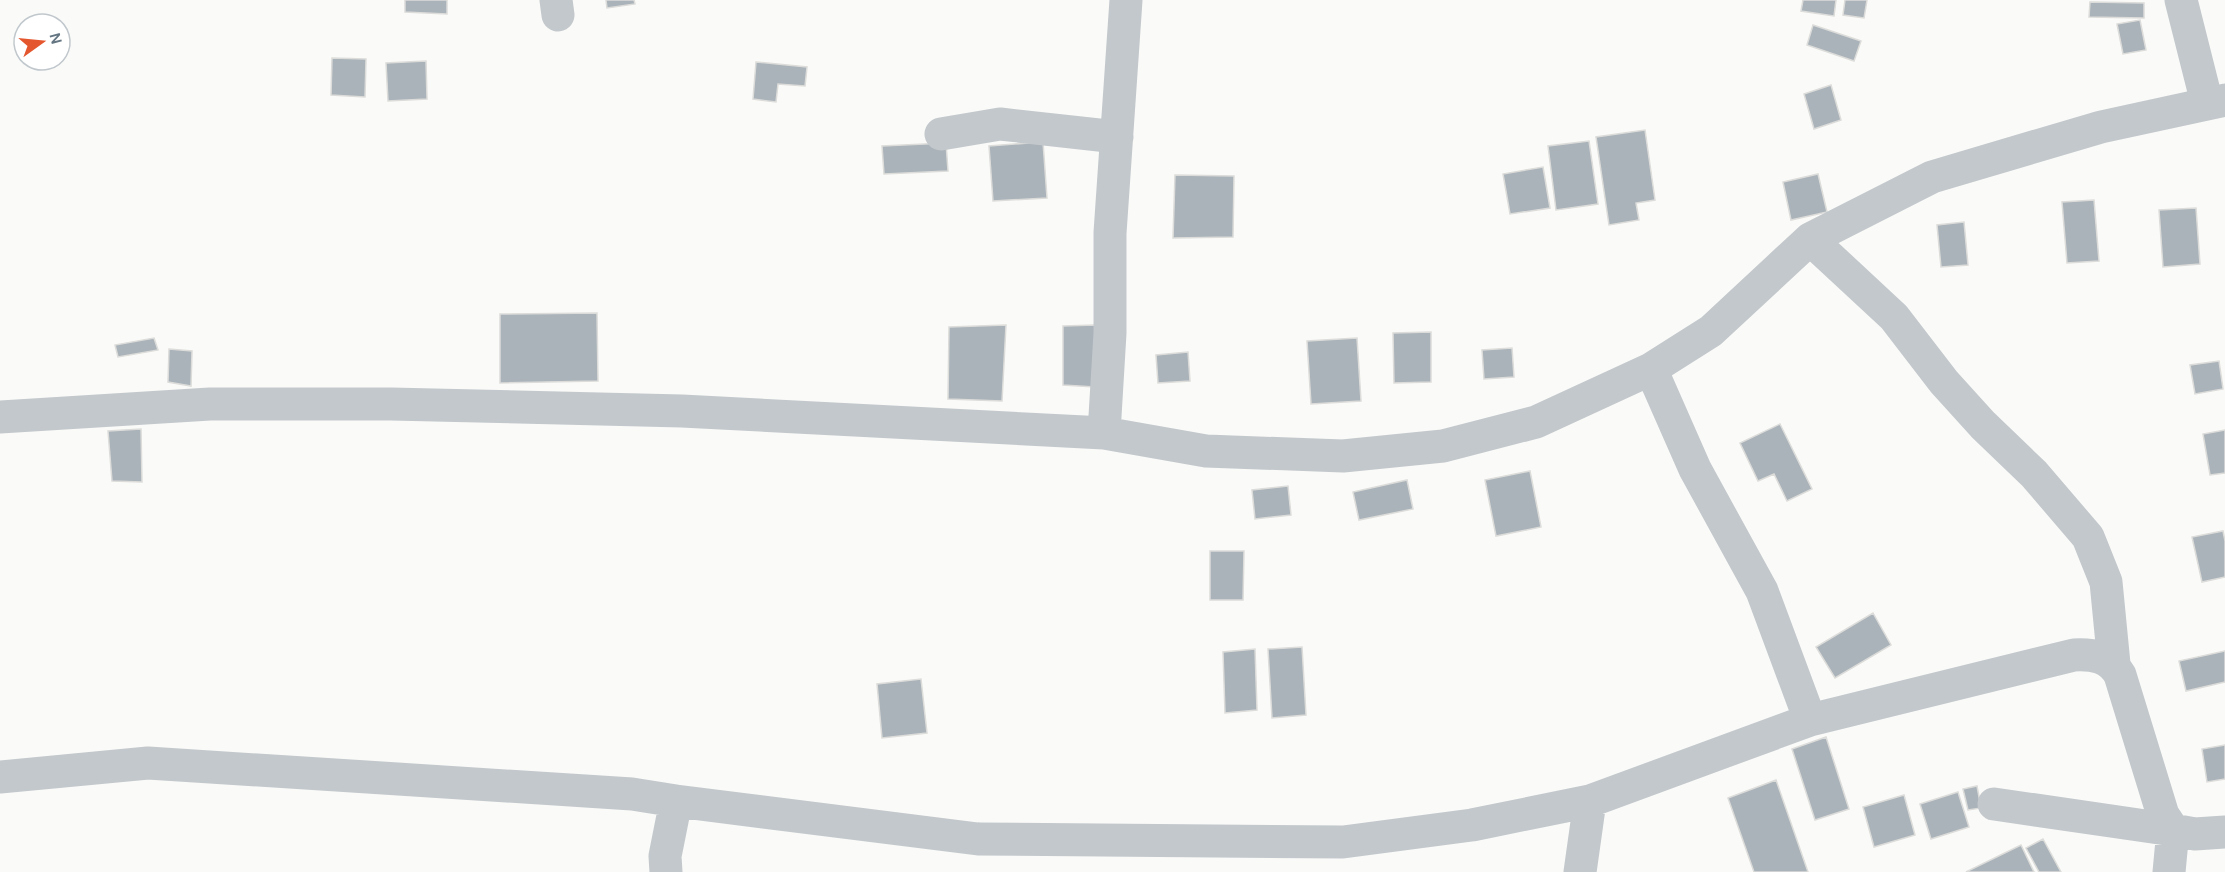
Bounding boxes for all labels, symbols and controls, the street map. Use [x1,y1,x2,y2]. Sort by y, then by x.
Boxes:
north arrow [12,12,72,72]
text: N [45,30,67,46]

